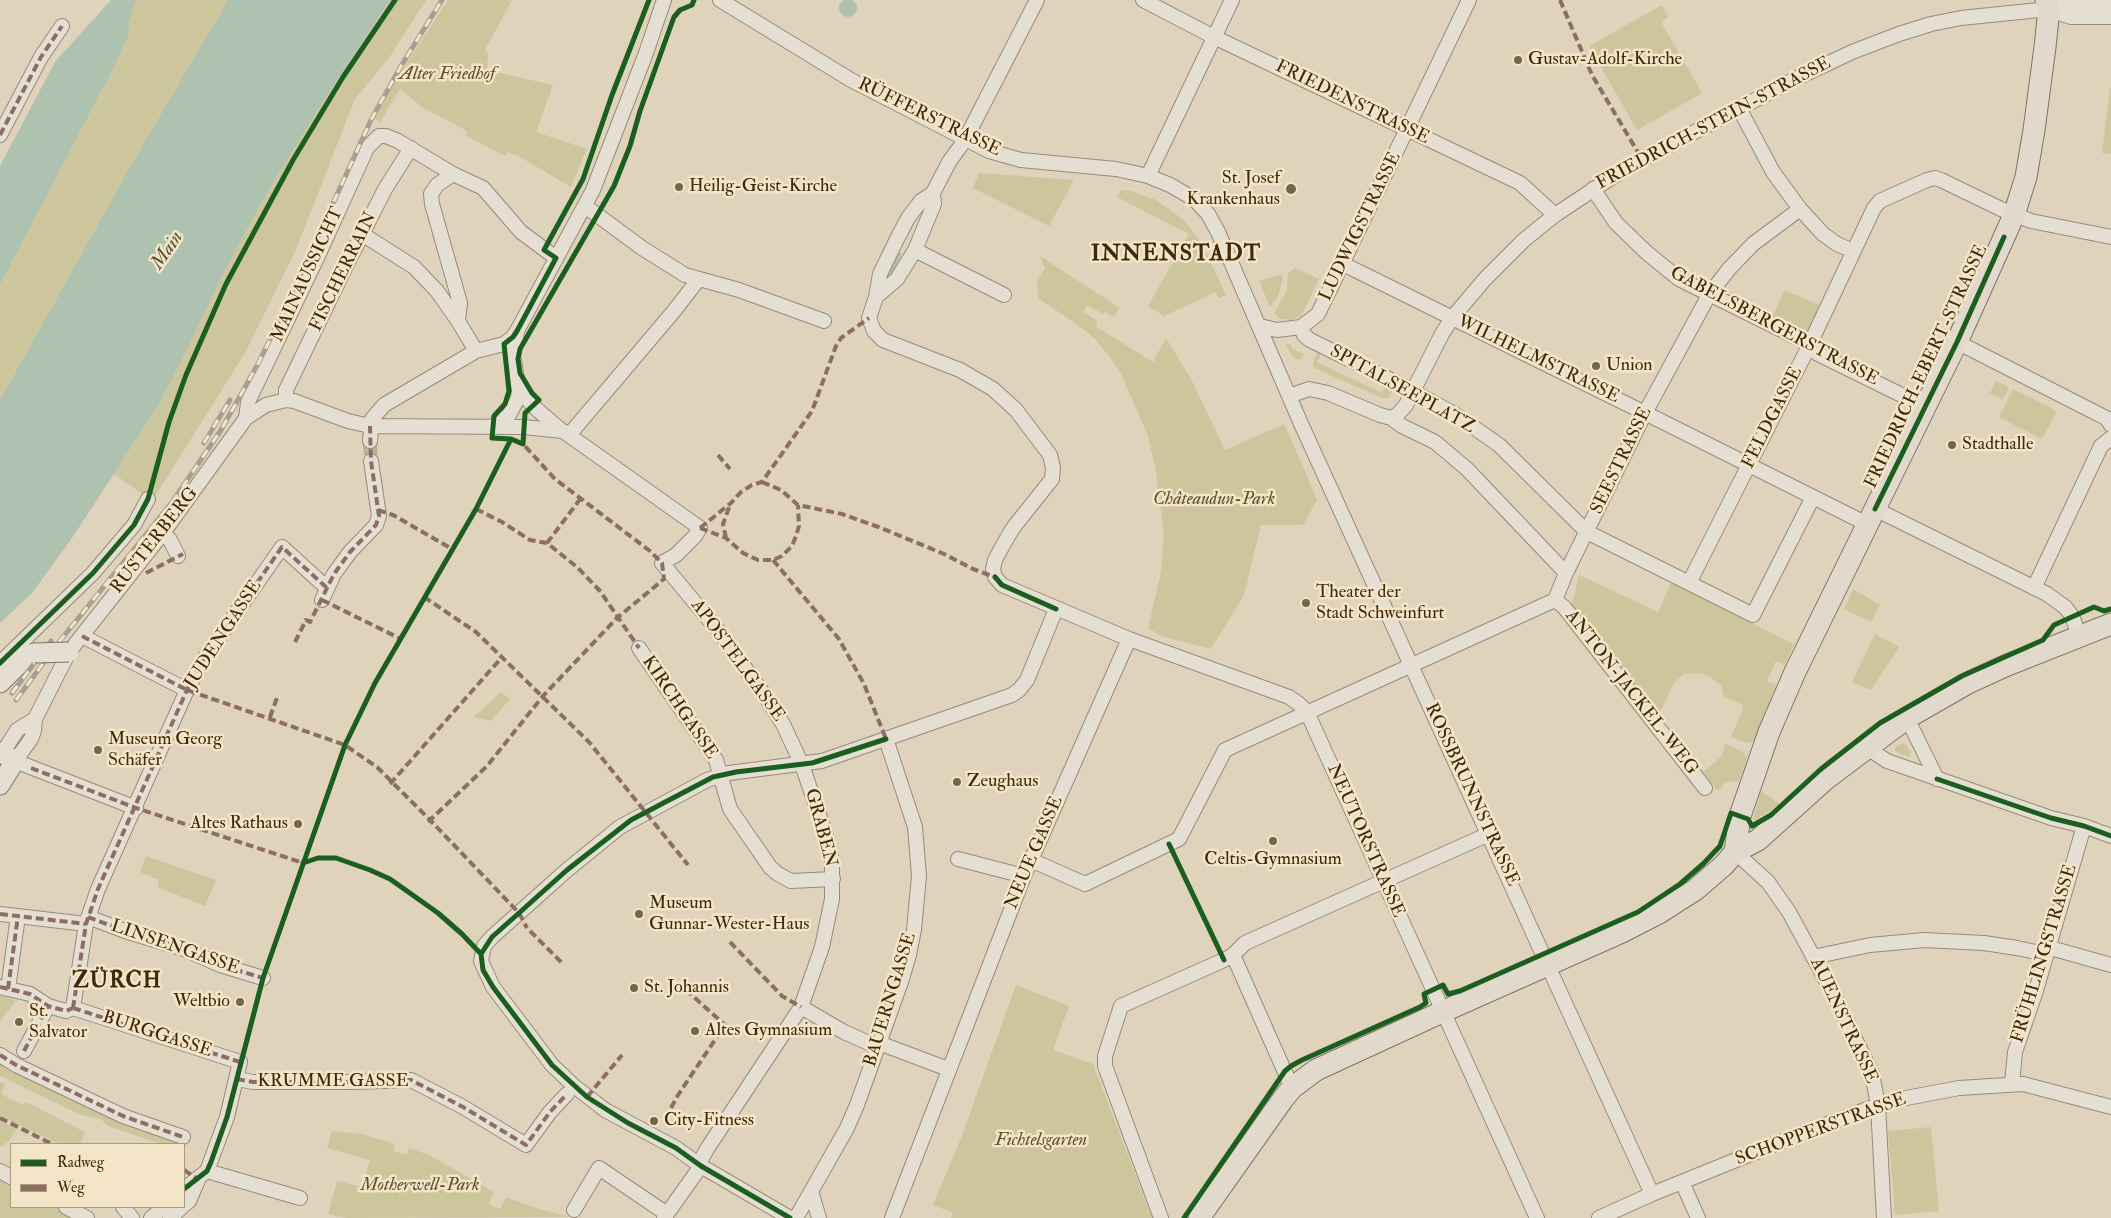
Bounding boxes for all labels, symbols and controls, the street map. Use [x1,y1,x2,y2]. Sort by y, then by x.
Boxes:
place label: Gustav-Adolf-Kirche [1528,49,1682,71]
street label: FRIEDRICH-STEIN-STRASSE [1593,53,1835,195]
marker: Gustav-Adolf-Kirche [1512,54,1524,66]
street label: FRIEDENSTRASSE [1271,56,1433,150]
park label: Alter Friedhof [399,64,495,86]
street label: RÜFFERSTRASSE [854,74,1004,162]
street label: LUDWIGSTRASSE [1315,149,1407,305]
place label: St. Josef Krankenhaus [1187,168,1280,210]
place label: Heilig-Geist-Kirche [689,176,837,198]
marker: Heilig-Geist-Kirche [673,181,685,193]
marker: St. Josef Krankenhaus [1284,182,1298,196]
street label: MAINAUSSICHT [267,204,349,346]
street label: FISCHERRAIN [306,209,382,335]
water label: Main [147,228,189,274]
district label: INNENSTADT [1090,242,1262,268]
street label: FRIEDRICH-EBERT-STRASSE [1861,242,1993,492]
street label: GABELSBERGERSTRASSE [1666,263,1882,391]
street label: WILHELMSTRASSE [1454,311,1622,409]
street label: SPITALSEEPLATZ [1326,341,1478,439]
place label: Union [1606,355,1653,377]
marker: Union [1590,360,1602,372]
street label: FELDGASSE [1738,363,1808,473]
street label: SEESTRASSE [1587,404,1657,518]
place label: Stadthalle [1962,434,2033,456]
marker: Stadthalle [1946,439,1958,451]
street label: RUSTERBERG [107,484,203,598]
park label: Châteaudun-Park [1153,489,1275,511]
street label: JUDENGASSE [181,577,267,693]
place label: Theater der Stadt Schweinfurt [1316,582,1444,624]
street label: APOSTELGASSE [685,596,789,726]
marker: Theater der Stadt Schweinfurt [1300,597,1312,609]
street label: ANTON-JACKEL-WEG [1560,606,1702,780]
street label: KIRCHGASSE [637,652,721,764]
street label: ROSSBRUNNSTRASSE [1419,700,1523,890]
place label: Museum Georg Schäfer [108,729,222,772]
marker: Museum Georg Schäfer [92,744,104,756]
street label: NEUTORSTRASSE [1321,761,1409,921]
place label: Zeughaus [967,771,1039,793]
marker: Zeughaus [951,776,963,788]
street label: GRABEN [799,786,841,870]
street label: NEUE GASSE [1002,793,1068,913]
place label: Altes Rathaus [190,813,288,835]
marker: Altes Rathaus [292,818,304,830]
marker: Celtis-Gymnasium [1267,835,1279,847]
place label: Celtis-Gymnasium [1204,849,1342,871]
street label: FRÜHLINGSTRASSE [2008,862,2082,1046]
place label: Museum Gunnar-Wester-Haus [649,893,809,936]
marker: Museum Gunnar-Wester-Haus [633,908,645,920]
street label: LINSENGASSE [108,916,242,980]
street label: BAUERNGASSE [860,930,922,1070]
street label: AUENSTRASSE [1805,955,1881,1087]
district label: ZÜRCH [72,969,162,995]
place label: St. Johannis [644,977,729,999]
marker: St. Johannis [628,982,640,994]
place label: Weltbio [173,991,230,1013]
marker: Weltbio [234,996,246,1008]
place label: St. Salvator [29,1001,87,1044]
street label: BURGGASSE [99,1007,215,1063]
marker: St. Salvator [13,1016,25,1028]
place label: Altes Gymnasium [705,1020,832,1042]
marker: Altes Gymnasium [689,1025,701,1037]
street label: KRUMME GASSE [257,1071,409,1093]
street label: SCHOPPERSTRASSE [1733,1089,1909,1171]
place label: City-Fitness [664,1110,754,1132]
marker: City-Fitness [648,1115,660,1127]
park label: Fichtelsgarten [995,1130,1087,1152]
legend [10,1143,185,1208]
text: Radweg [57,1153,104,1172]
park label: Motherwell-Park [361,1175,479,1197]
text: Weg [57,1178,85,1197]

